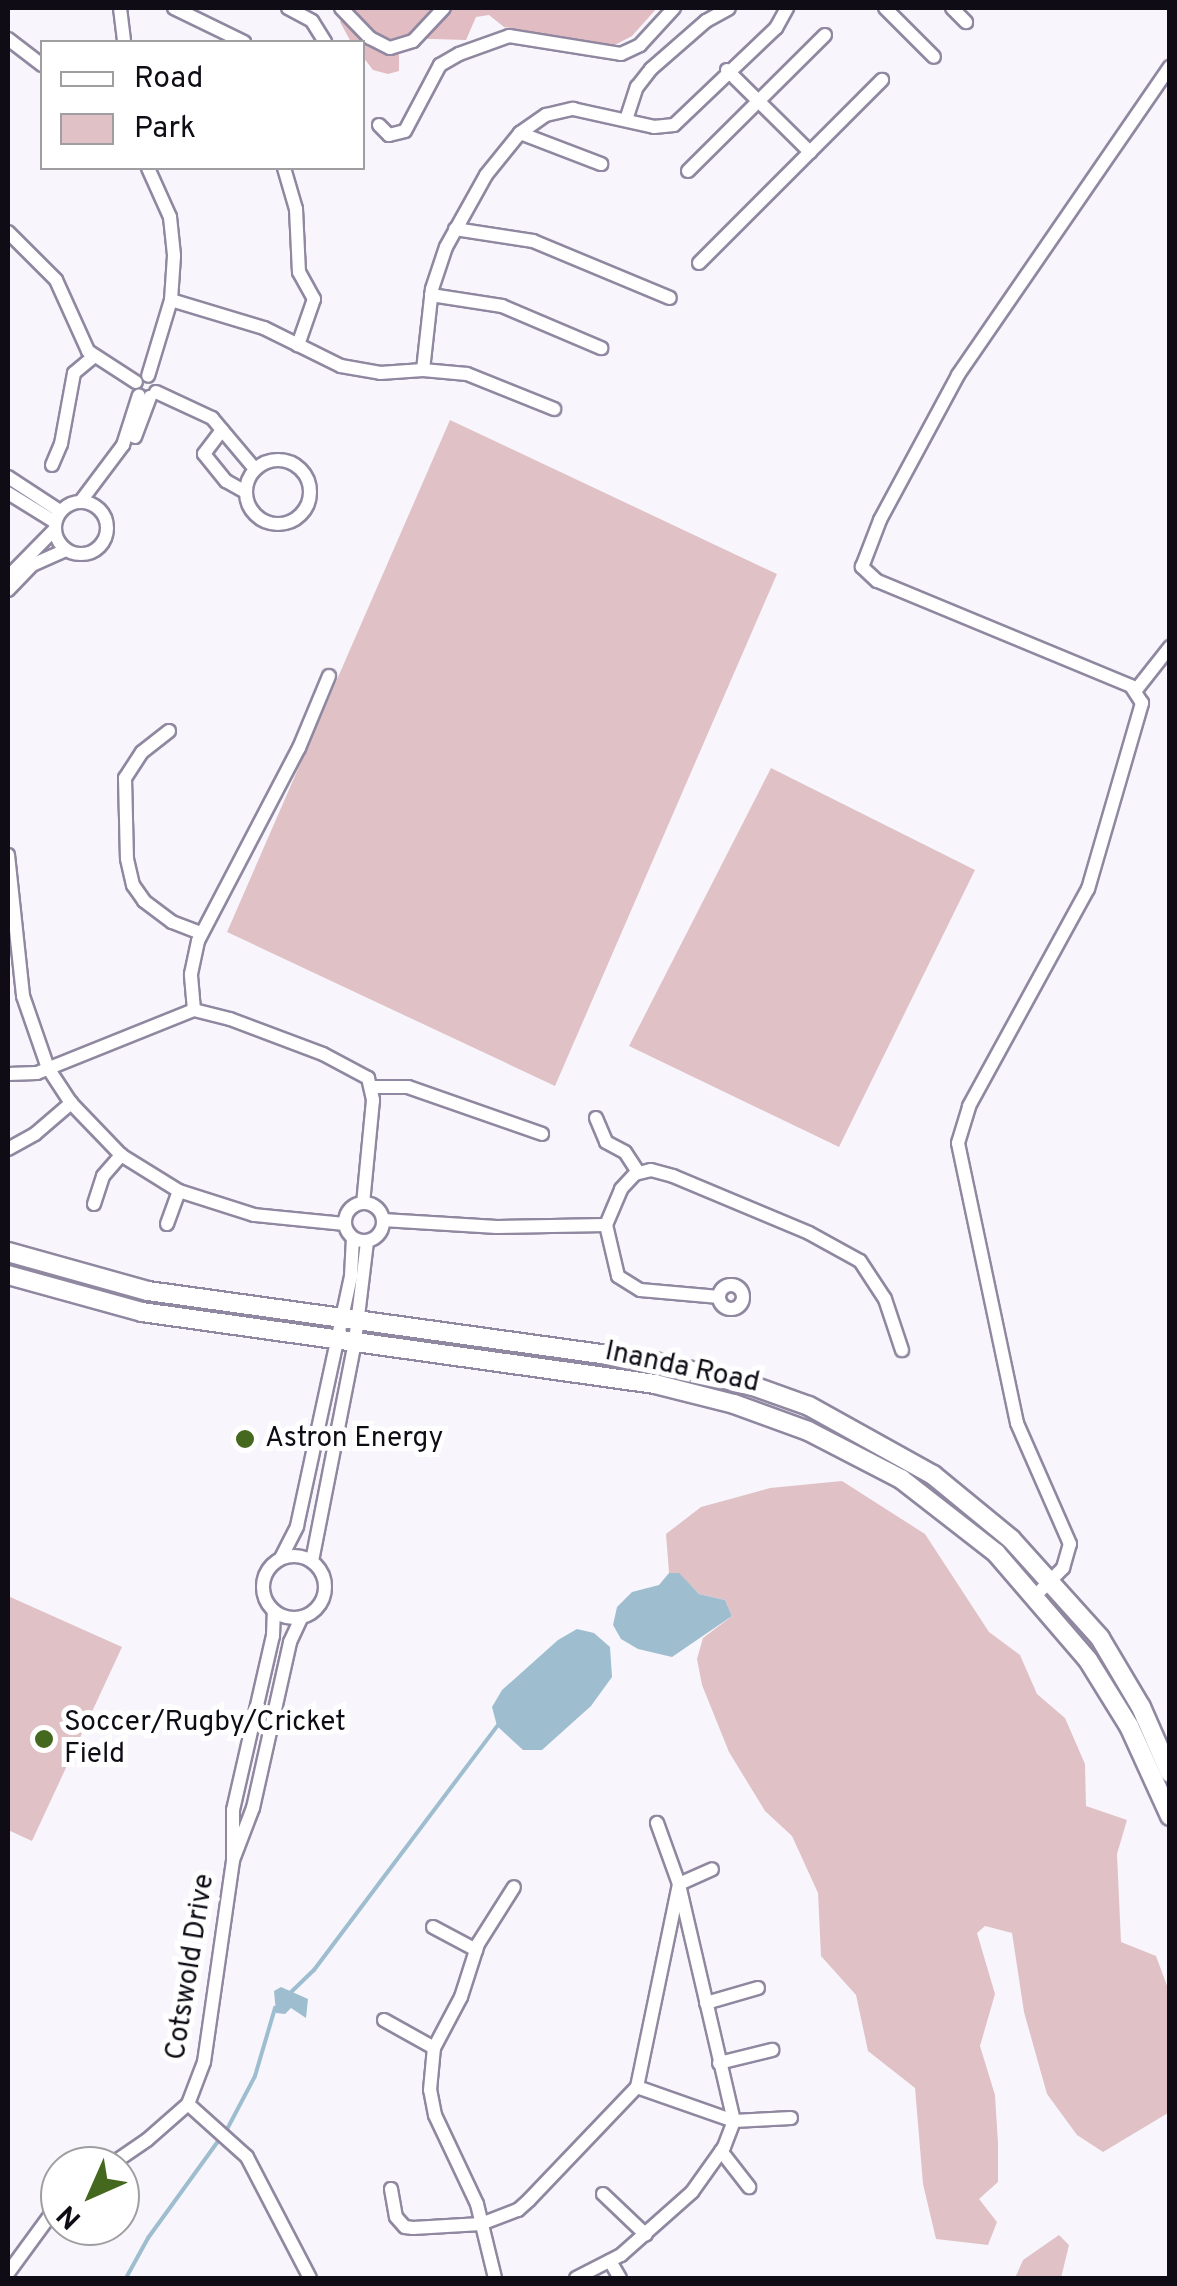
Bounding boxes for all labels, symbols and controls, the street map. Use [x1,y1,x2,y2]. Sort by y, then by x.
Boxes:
legend [40,40,365,170]
text: Road [134,61,203,98]
text: Park [134,111,196,148]
street label: Inanda Road [602,1335,762,1401]
place label: Astron Energy [265,1422,443,1456]
marker: Astron Energy [234,1428,256,1450]
place label: Soccer/Rugby/Cricket Field [64,1706,346,1772]
marker: Soccer/Rugby/Cricket Field [33,1728,55,1750]
street label: Cotswold Drive [160,1871,222,2063]
north arrow [40,2146,140,2246]
text: N [50,2196,90,2236]

